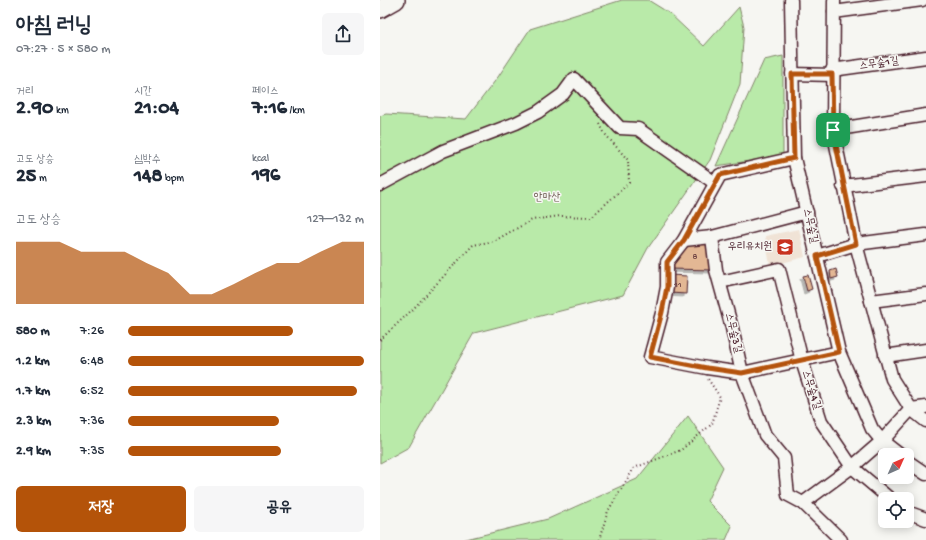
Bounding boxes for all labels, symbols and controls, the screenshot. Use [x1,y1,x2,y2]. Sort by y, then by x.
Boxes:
button: share [322,13,364,55]
text: 아침 러닝 [16,14,92,40]
text: 07:27 · 5 × 580 m [16,42,111,57]
street label: 스무숲1길 [858,54,900,73]
text: 거리 [16,86,34,98]
text: 시간 [134,86,152,98]
text: 페이스 [252,86,279,98]
text: 2.90 [16,98,53,121]
text: 21:04 [134,98,179,121]
text: 7:16 [252,98,287,121]
text: km [53,105,69,117]
text: /km [287,105,305,117]
pin [816,113,850,147]
icon: arrive [822,119,844,141]
text: kcal [252,153,269,165]
text: 고도 상승 [16,154,54,166]
text: 심박수 [134,154,161,166]
text: 196 [252,165,280,188]
text: 25 [16,166,36,189]
text: 148 [134,166,163,189]
text: m [36,173,47,185]
text: bpm [163,173,184,185]
park label: 안마산 [534,192,560,204]
street label: 스무숲길 [800,207,821,245]
text: 127–132 m [307,212,364,227]
text: 고도 상승 [16,213,61,228]
school or university icon: 우리유치원 [775,237,795,257]
place label: 우리유치원 [728,241,772,253]
house number: 8 [693,252,698,263]
house number: 11 [673,280,682,291]
street label: 스무숲3길 [722,311,745,355]
text: 580 m [16,324,50,339]
text: 7:26 [80,324,104,339]
text: 1.2 km [16,354,50,369]
text: 6:48 [80,354,104,369]
street label: 스무숲4길 [799,369,824,411]
text: 1.7 km [16,384,50,399]
text: 6:52 [80,384,104,399]
text: 2.3 km [16,414,51,429]
text: 7:36 [80,414,104,429]
text: 2.9 km [16,444,51,459]
text: 7:35 [80,444,104,459]
north arrow [878,448,914,484]
map controls [878,448,914,528]
button: 저장 [16,486,186,532]
button: 공유 [194,486,364,532]
button: locate [878,492,914,528]

